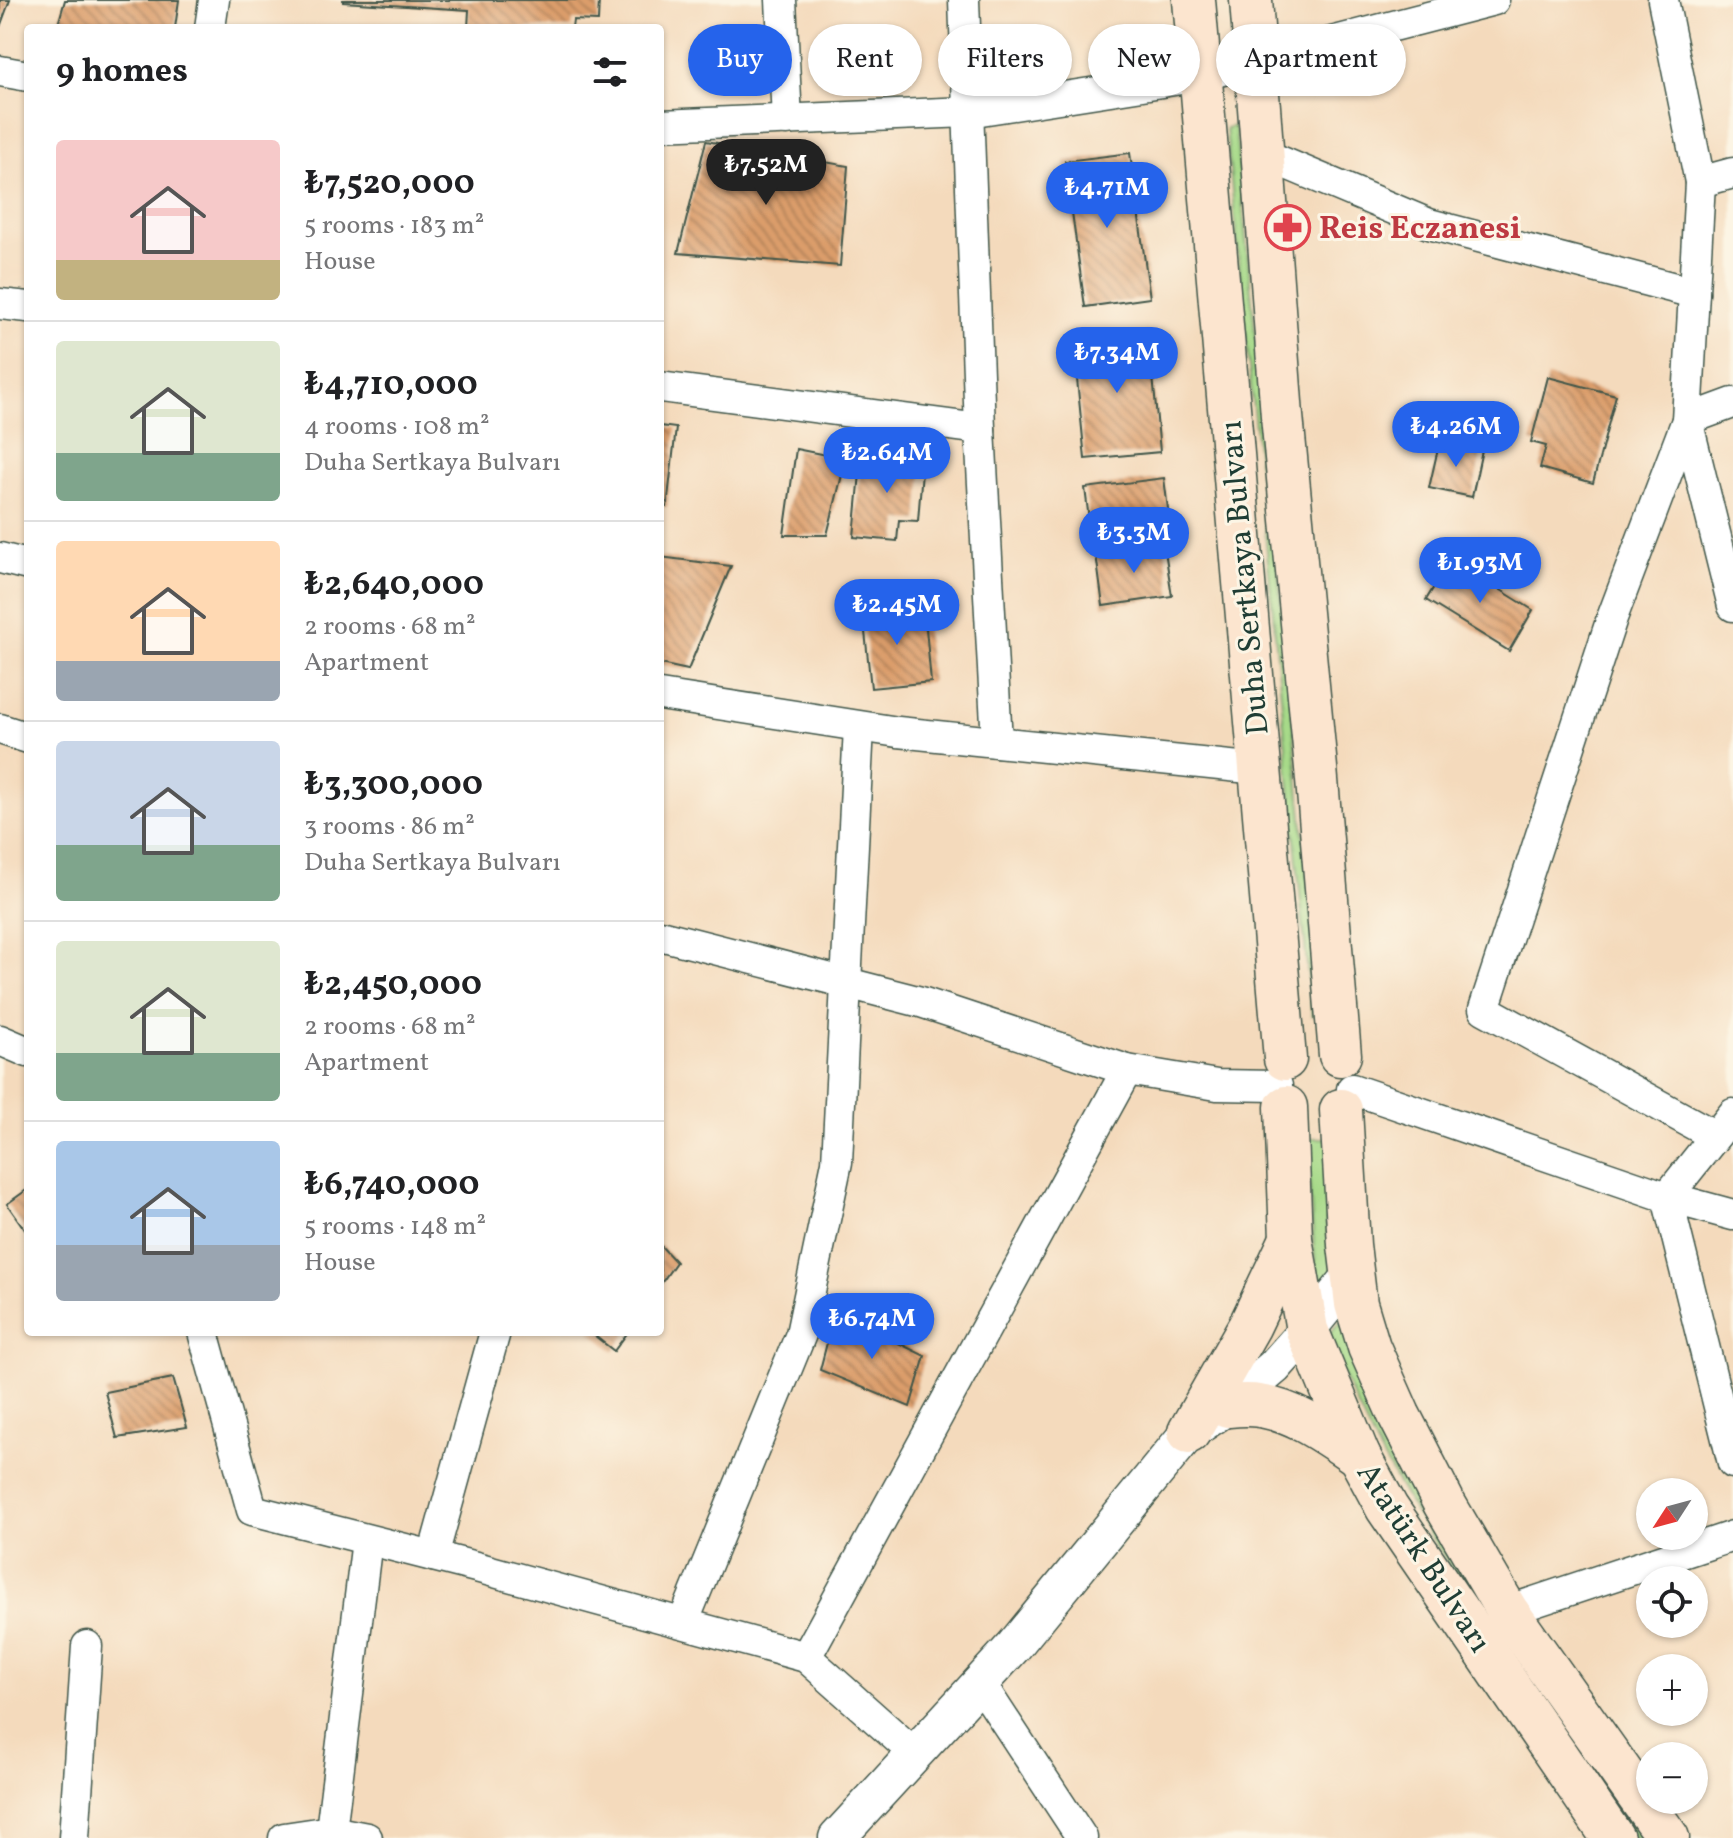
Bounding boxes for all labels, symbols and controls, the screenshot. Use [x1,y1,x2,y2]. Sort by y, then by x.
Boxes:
chip: Buy [688,24,792,96]
chip: Rent [808,24,922,96]
chip: Filters [938,24,1072,96]
chip: New [1088,24,1200,96]
chip: Apartment [1216,24,1406,96]
text: 9 homes [56,49,188,96]
icon: filters [588,50,632,94]
pin: ₺7.52M [701,139,831,207]
text: ₺7.52M [724,147,808,183]
text: ₺7,520,000 [304,161,475,208]
pin: ₺4.71M [1042,162,1172,230]
text: ₺4.71M [1064,170,1150,206]
icon: home [120,172,216,268]
pharmacy icon: Reis Eczanesi [1264,203,1312,251]
text: 5 rooms · 183 m² [304,208,484,244]
place label: Reis Eczanesi [1319,208,1521,252]
text: House [304,244,376,280]
pin: ₺7.34M [1052,327,1182,395]
text: ₺7.34M [1074,335,1160,371]
text: ₺4,710,000 [304,362,478,409]
icon: home [120,373,216,469]
pin: ₺4.26M [1391,401,1521,469]
text: 4 rooms · 108 m² [304,409,490,445]
text: ₺4.26M [1410,409,1502,445]
street label: Duha Sertkaya Bulvarı [1210,419,1282,737]
pin: ₺2.64M [822,427,952,495]
text: ₺2.64M [841,435,933,471]
text: Duha Sertkaya Bulvarı [304,445,561,481]
pin: ₺3.3M [1078,507,1190,575]
text: ₺3.3M [1097,515,1171,551]
pin: ₺1.93M [1415,537,1545,605]
text: ₺1.93M [1437,545,1523,581]
text: ₺2,640,000 [304,562,484,609]
icon: home [120,573,216,669]
pin: ₺2.45M [832,579,962,647]
text: ₺2.45M [852,587,942,623]
text: 2 rooms · 68 m² [304,609,476,645]
text: Apartment [304,645,429,681]
text: ₺3,300,000 [304,762,483,809]
icon: home [120,773,216,869]
text: 3 rooms · 86 m² [304,809,475,845]
text: Duha Sertkaya Bulvarı [304,845,561,881]
text: ₺2,450,000 [304,962,482,1009]
icon: home [120,973,216,1069]
text: 2 rooms · 68 m² [304,1009,476,1045]
text: Apartment [304,1045,429,1081]
text: ₺6,740,000 [304,1162,479,1209]
icon: home [120,1173,216,1269]
text: 5 rooms · 148 m² [304,1209,486,1245]
text: House [304,1245,376,1281]
pin: ₺6.74M [807,1293,937,1361]
text: ₺6.74M [828,1301,916,1337]
street label: Atatürk Bulvarı [1344,1455,1500,1662]
north arrow [1636,1478,1708,1550]
map controls [1636,1478,1708,1814]
button: locate [1636,1566,1708,1638]
button: + [1636,1654,1708,1726]
button: − [1636,1742,1708,1814]

